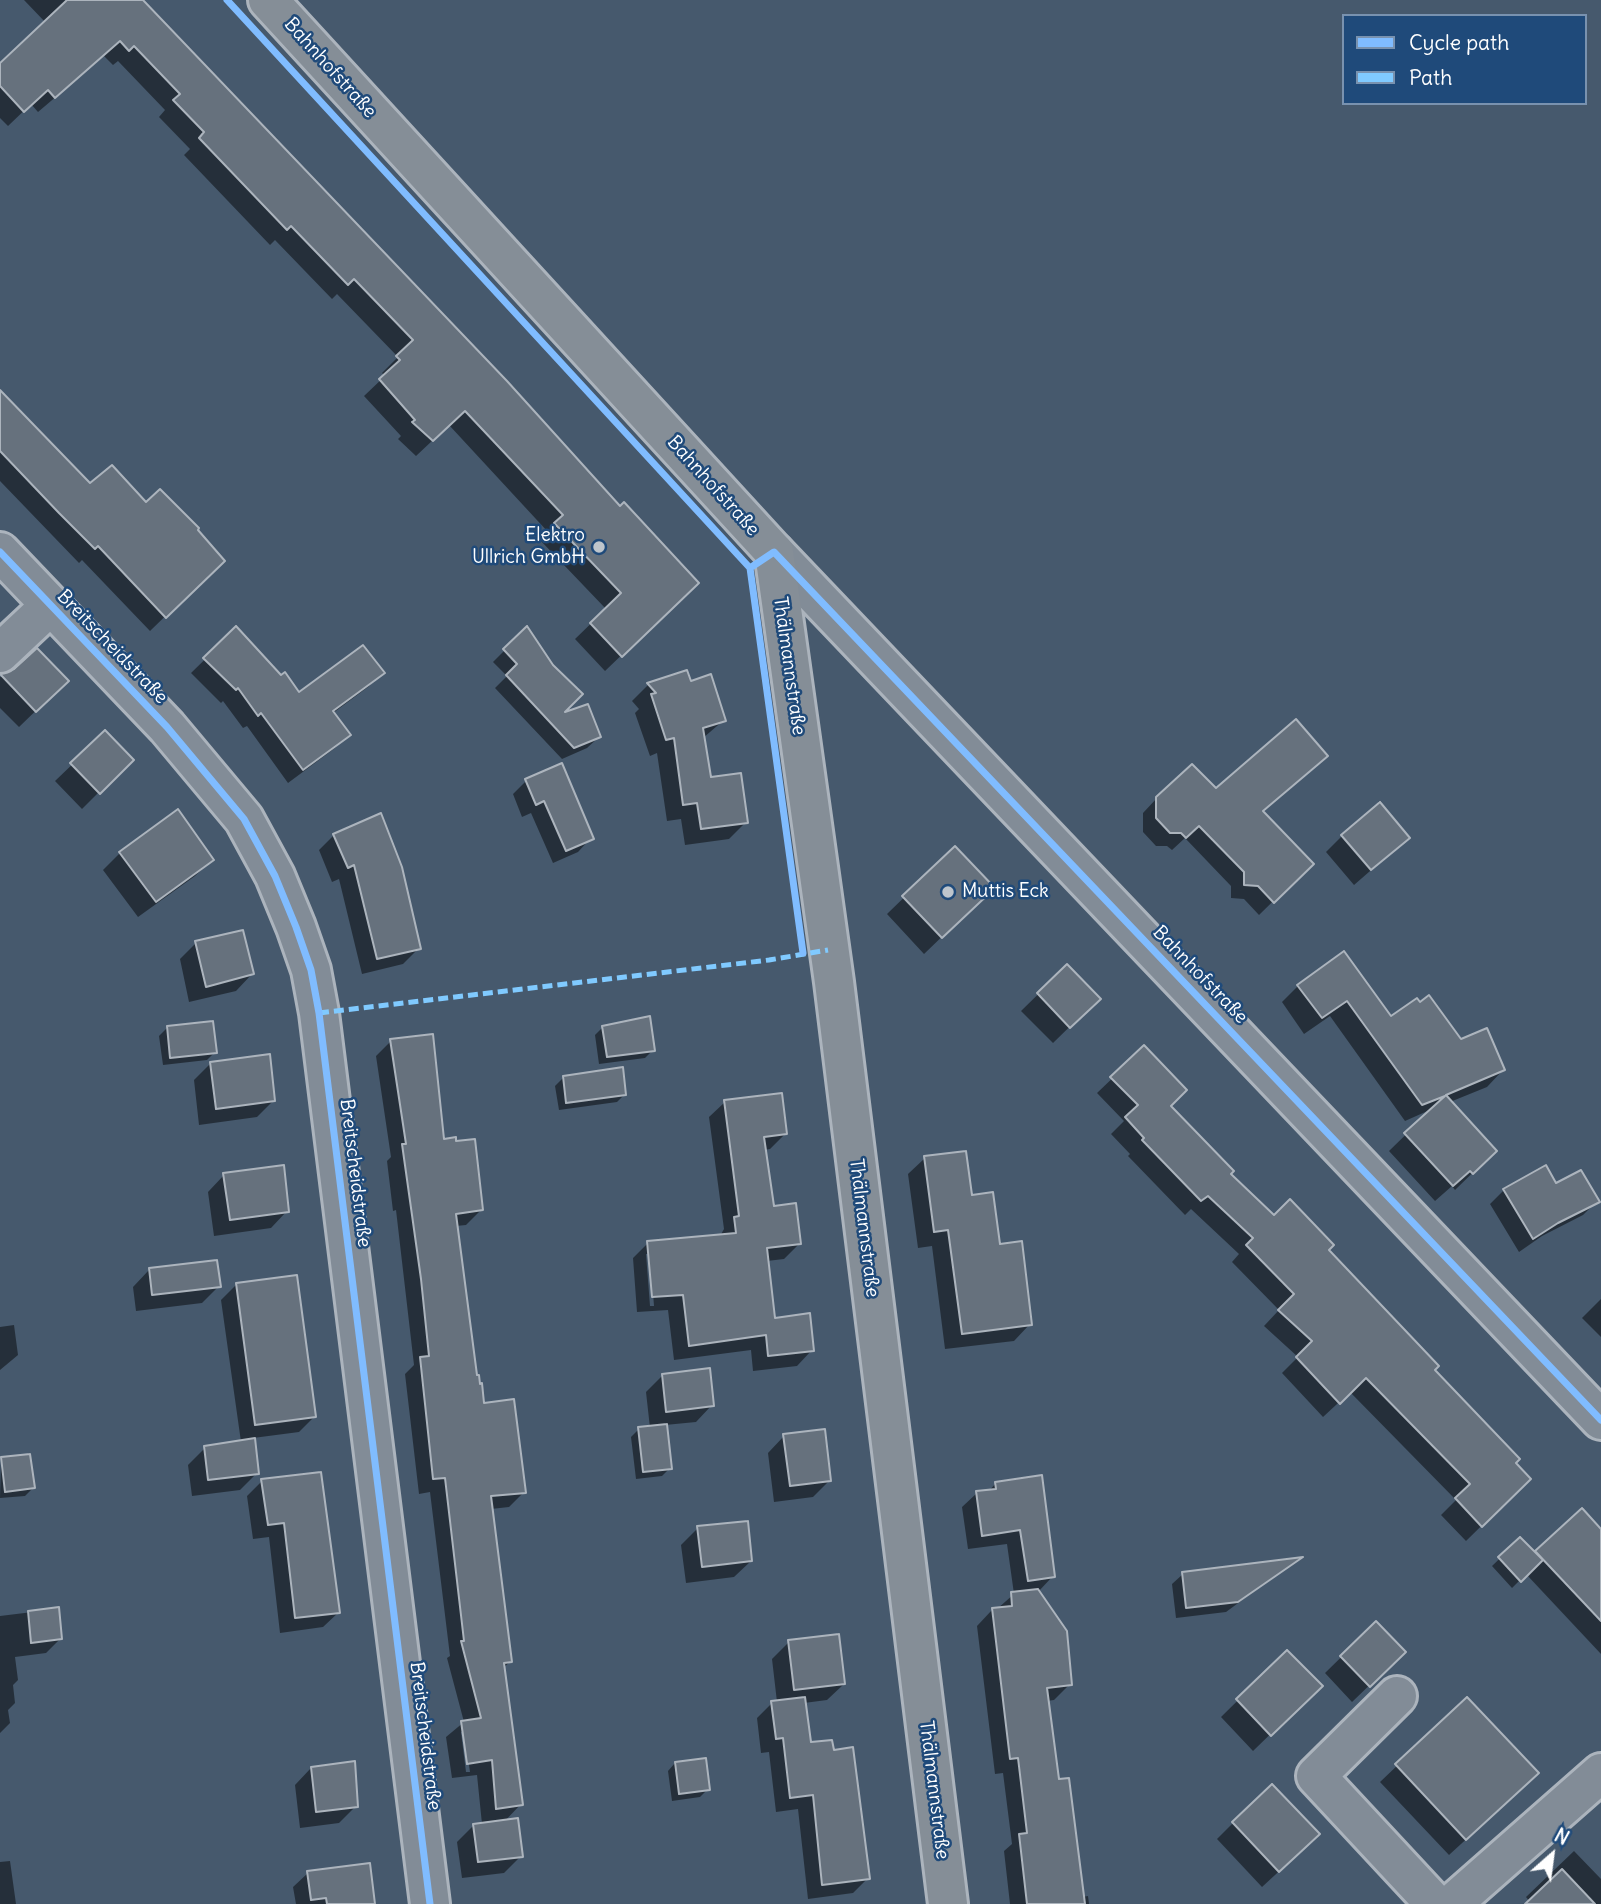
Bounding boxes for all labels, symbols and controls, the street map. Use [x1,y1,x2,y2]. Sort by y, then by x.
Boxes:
street label: Bahnhofstraße [279,13,381,123]
legend [1342,14,1587,105]
text: Cycle path [1409,29,1509,56]
text: Path [1409,64,1452,91]
street label: Bahnhofstraße [662,431,764,541]
place label: Elektro Ullrich GmbH [472,525,585,569]
marker: Elektro Ullrich GmbH [591,539,607,555]
street label: Breitscheidstraße [52,585,172,709]
street label: Thälmannstraße [768,595,810,737]
place label: Muttis Eck [962,881,1049,903]
marker: Muttis Eck [940,884,956,900]
street label: Bahnhofstraße [1148,921,1252,1029]
street label: Breitscheidstraße [335,1097,375,1249]
street label: Thälmannstraße [844,1157,884,1299]
street label: Breitscheidstraße [405,1660,445,1812]
street label: Thälmannstraße [914,1719,954,1861]
north arrow [1517,1820,1587,1890]
text: N [1550,1823,1573,1850]

